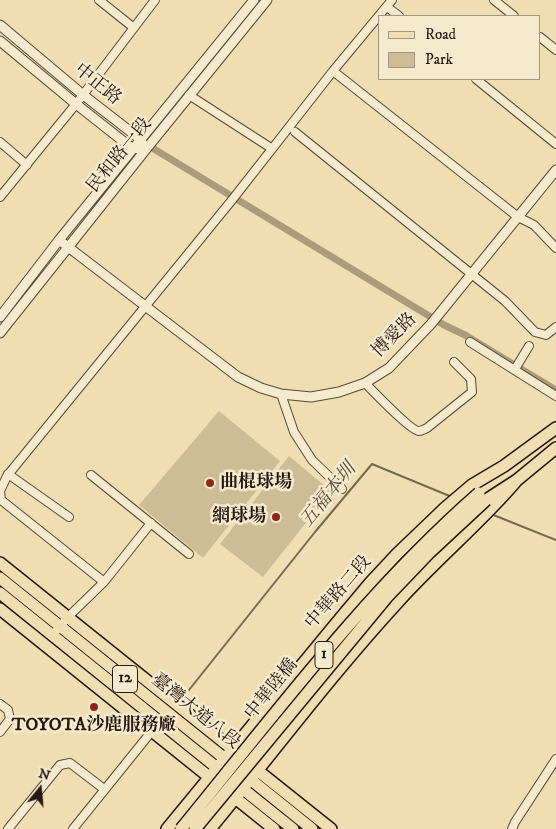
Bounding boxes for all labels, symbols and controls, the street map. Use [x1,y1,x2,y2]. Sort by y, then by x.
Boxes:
legend [378,15,541,80]
text: Road [425,25,456,44]
text: Park [425,50,453,69]
street label: 中正路 [69,60,125,110]
street label: 民和路一段 [83,114,157,198]
street label: 博愛路 [368,309,422,363]
water label: 五福本圳 [296,459,362,533]
place label: 曲棍球場 [220,472,292,494]
marker: 曲棍球場 [204,477,216,489]
place label: 網球場 [212,506,266,528]
marker: 網球場 [270,511,282,523]
street label: 中華路二段 [301,552,377,634]
road number: 1 [315,642,333,668]
street label: 中華陸橋 [241,655,303,725]
road number: 12 [112,666,138,692]
street label: 臺灣大道八段 [146,670,244,754]
marker: TOYOTA沙鹿服務廠 [88,701,100,713]
place label: TOYOTA沙鹿服務廠 [12,715,176,737]
north arrow [15,764,65,814]
text: N [36,764,53,785]

